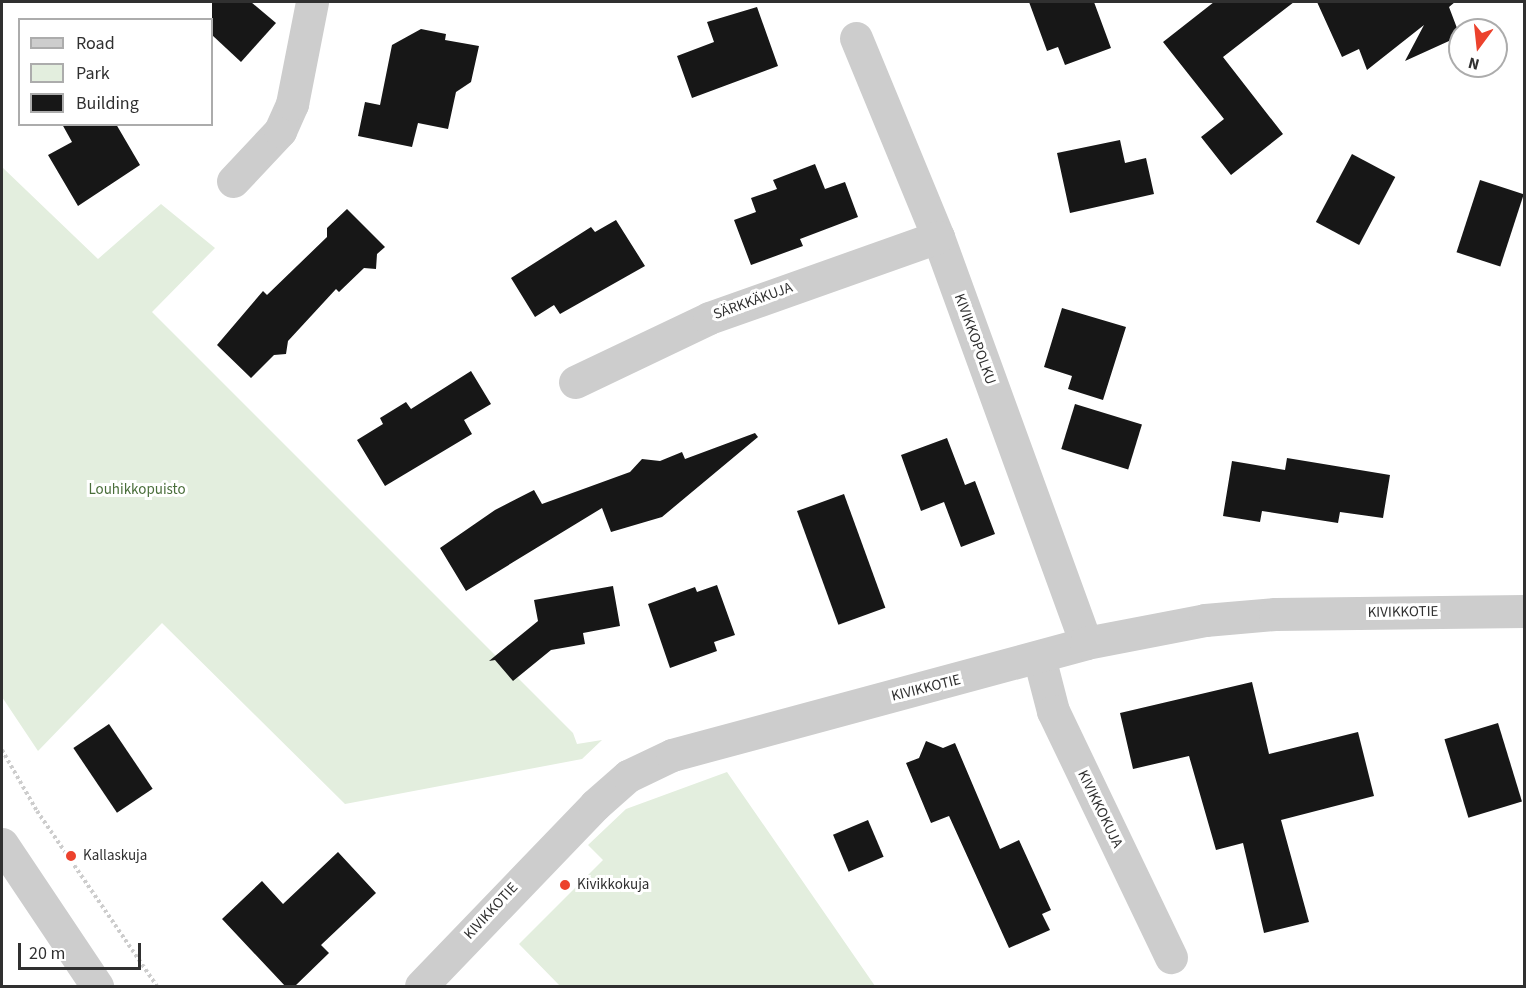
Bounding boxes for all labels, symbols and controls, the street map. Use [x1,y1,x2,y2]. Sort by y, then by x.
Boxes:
legend [18,18,213,126]
north arrow [1448,18,1508,78]
text: Road [76,31,115,56]
text: N [1466,51,1482,75]
text: Park [76,61,110,86]
text: Building [76,91,139,116]
street label: SÄRKKÄKUJA [711,278,795,324]
street label: KIVIKKOPOLKU [950,291,1000,387]
park label: Louhikkopuisto [88,481,186,499]
street label: KIVIKKOTIE [1367,602,1439,622]
street label: KIVIKKOTIE [889,671,963,705]
street label: KIVIKKOKUJA [1073,767,1127,851]
place label: Kallaskuja [83,847,147,865]
marker: Kallaskuja [64,849,78,863]
place label: Kivikkokuja [577,876,649,894]
marker: Kivikkokuja [558,878,572,892]
street label: KIVIKKOTIE [460,879,522,943]
scale bar [21,931,144,969]
text: 20 m [29,941,65,966]

